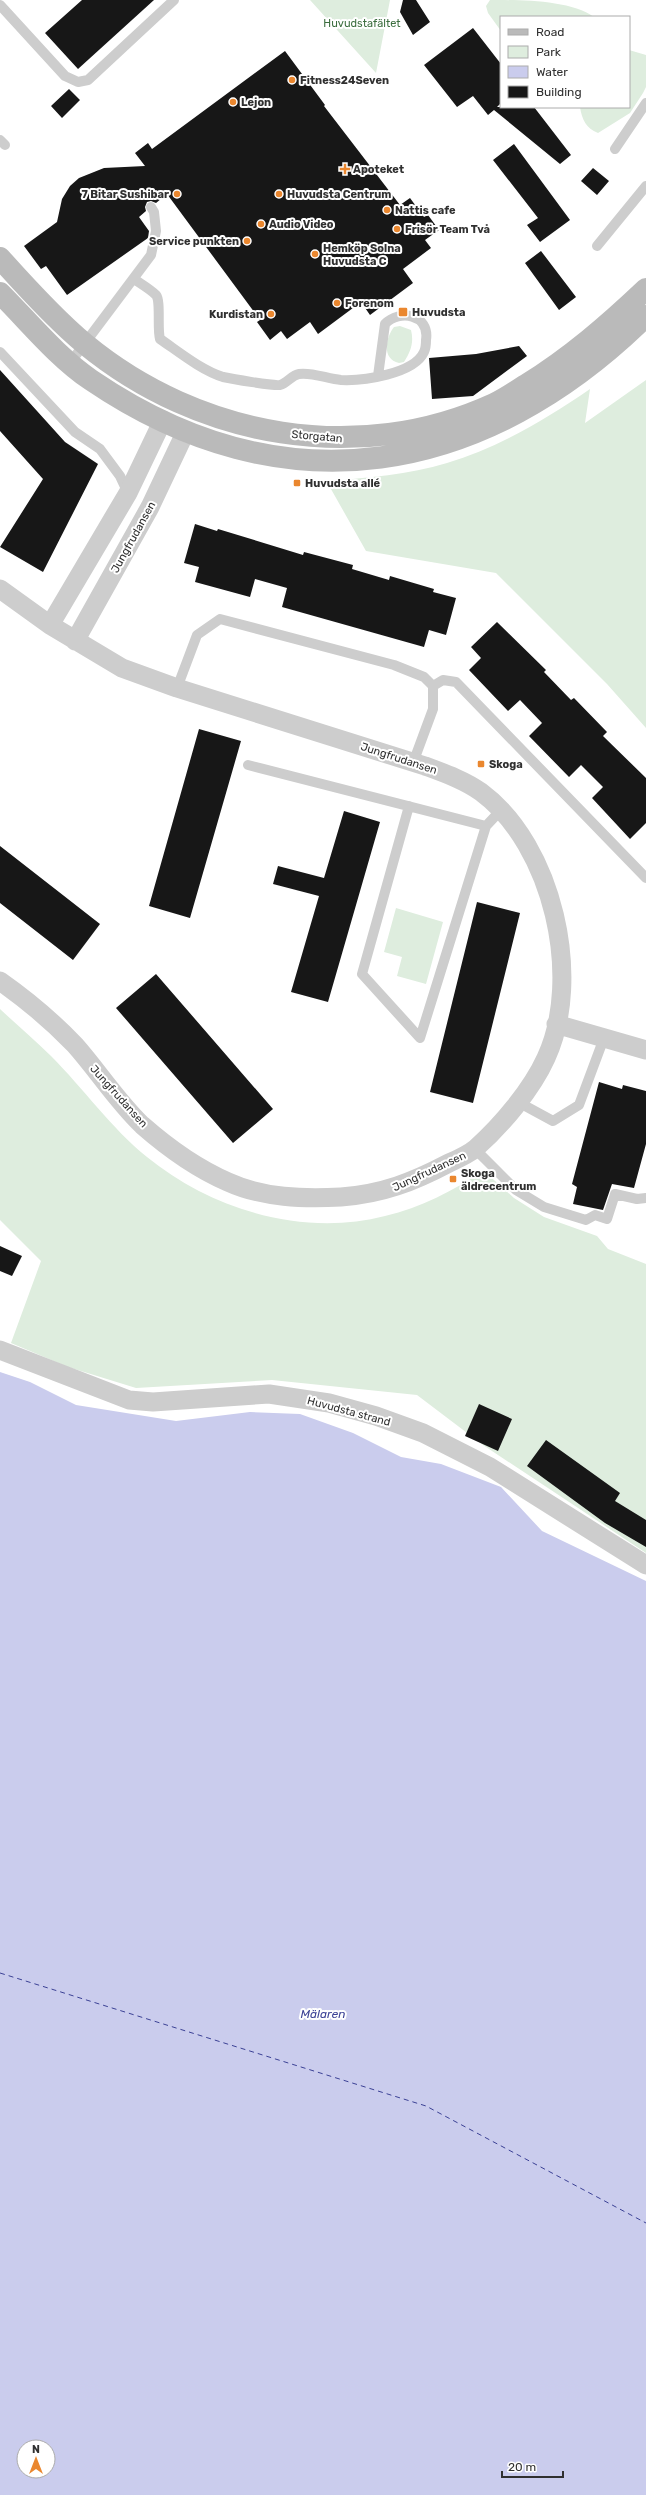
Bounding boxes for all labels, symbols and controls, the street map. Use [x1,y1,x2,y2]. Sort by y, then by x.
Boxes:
legend [500,16,630,108]
park label: Huvudstafältet [323,17,401,30]
text: Road [536,25,564,39]
text: Park [536,45,562,59]
text: Water [536,65,568,79]
place label: Fitness24Seven [300,74,389,87]
marker: Fitness24Seven [287,75,297,85]
text: Building [536,85,582,99]
place label: Lejon [241,96,271,109]
marker: Lejon [228,97,238,107]
place label: Apoteket [353,163,404,176]
marker: Apoteket [340,164,350,174]
place label: 7 Bitar Sushibar [82,188,169,201]
place label: Huvudsta Centrum [287,188,391,201]
marker: 7 Bitar Sushibar [172,189,182,199]
marker: Huvudsta Centrum [274,189,284,199]
place label: Nattis cafe [395,204,456,217]
marker: Nattis cafe [382,205,392,215]
place label: Audio Video [269,218,334,231]
marker: Audio Video [256,219,266,229]
place label: Frisör Team Två [405,223,490,236]
marker: Frisör Team Två [392,224,402,234]
place label: Service punkten [149,235,239,248]
marker: Service punkten [242,236,252,246]
place label: Hemköp Solna Huvudsta C [323,242,401,268]
marker: Hemköp Solna Huvudsta C [310,249,320,259]
place label: Forenom [345,297,394,310]
marker: Forenom [332,298,342,308]
marker: Huvudsta [397,306,409,318]
place label: Huvudsta [412,306,465,319]
place label: Kurdistan [209,308,263,321]
marker: Kurdistan [266,309,276,319]
street label: Storgatan [291,428,343,445]
place label: Huvudsta allé [305,477,381,490]
marker: Huvudsta allé [292,478,302,488]
street label: Jungfrudansen [108,499,158,575]
street label: Jungfrudansen [359,740,439,777]
place label: Skoga [489,758,523,771]
marker: Skoga [476,759,486,769]
street label: Jungfrudansen [87,1062,150,1130]
street label: Jungfrudansen [390,1149,468,1194]
place label: Skoga äldrecentrum [461,1167,536,1193]
marker: Skoga äldrecentrum [448,1174,458,1184]
street label: Huvudsta strand [306,1394,392,1429]
water label: Mälaren [300,2007,346,2021]
north arrow [16,2439,56,2479]
text: N [32,2443,40,2456]
scale bar [502,2453,563,2479]
text: 20 m [508,2460,536,2474]

